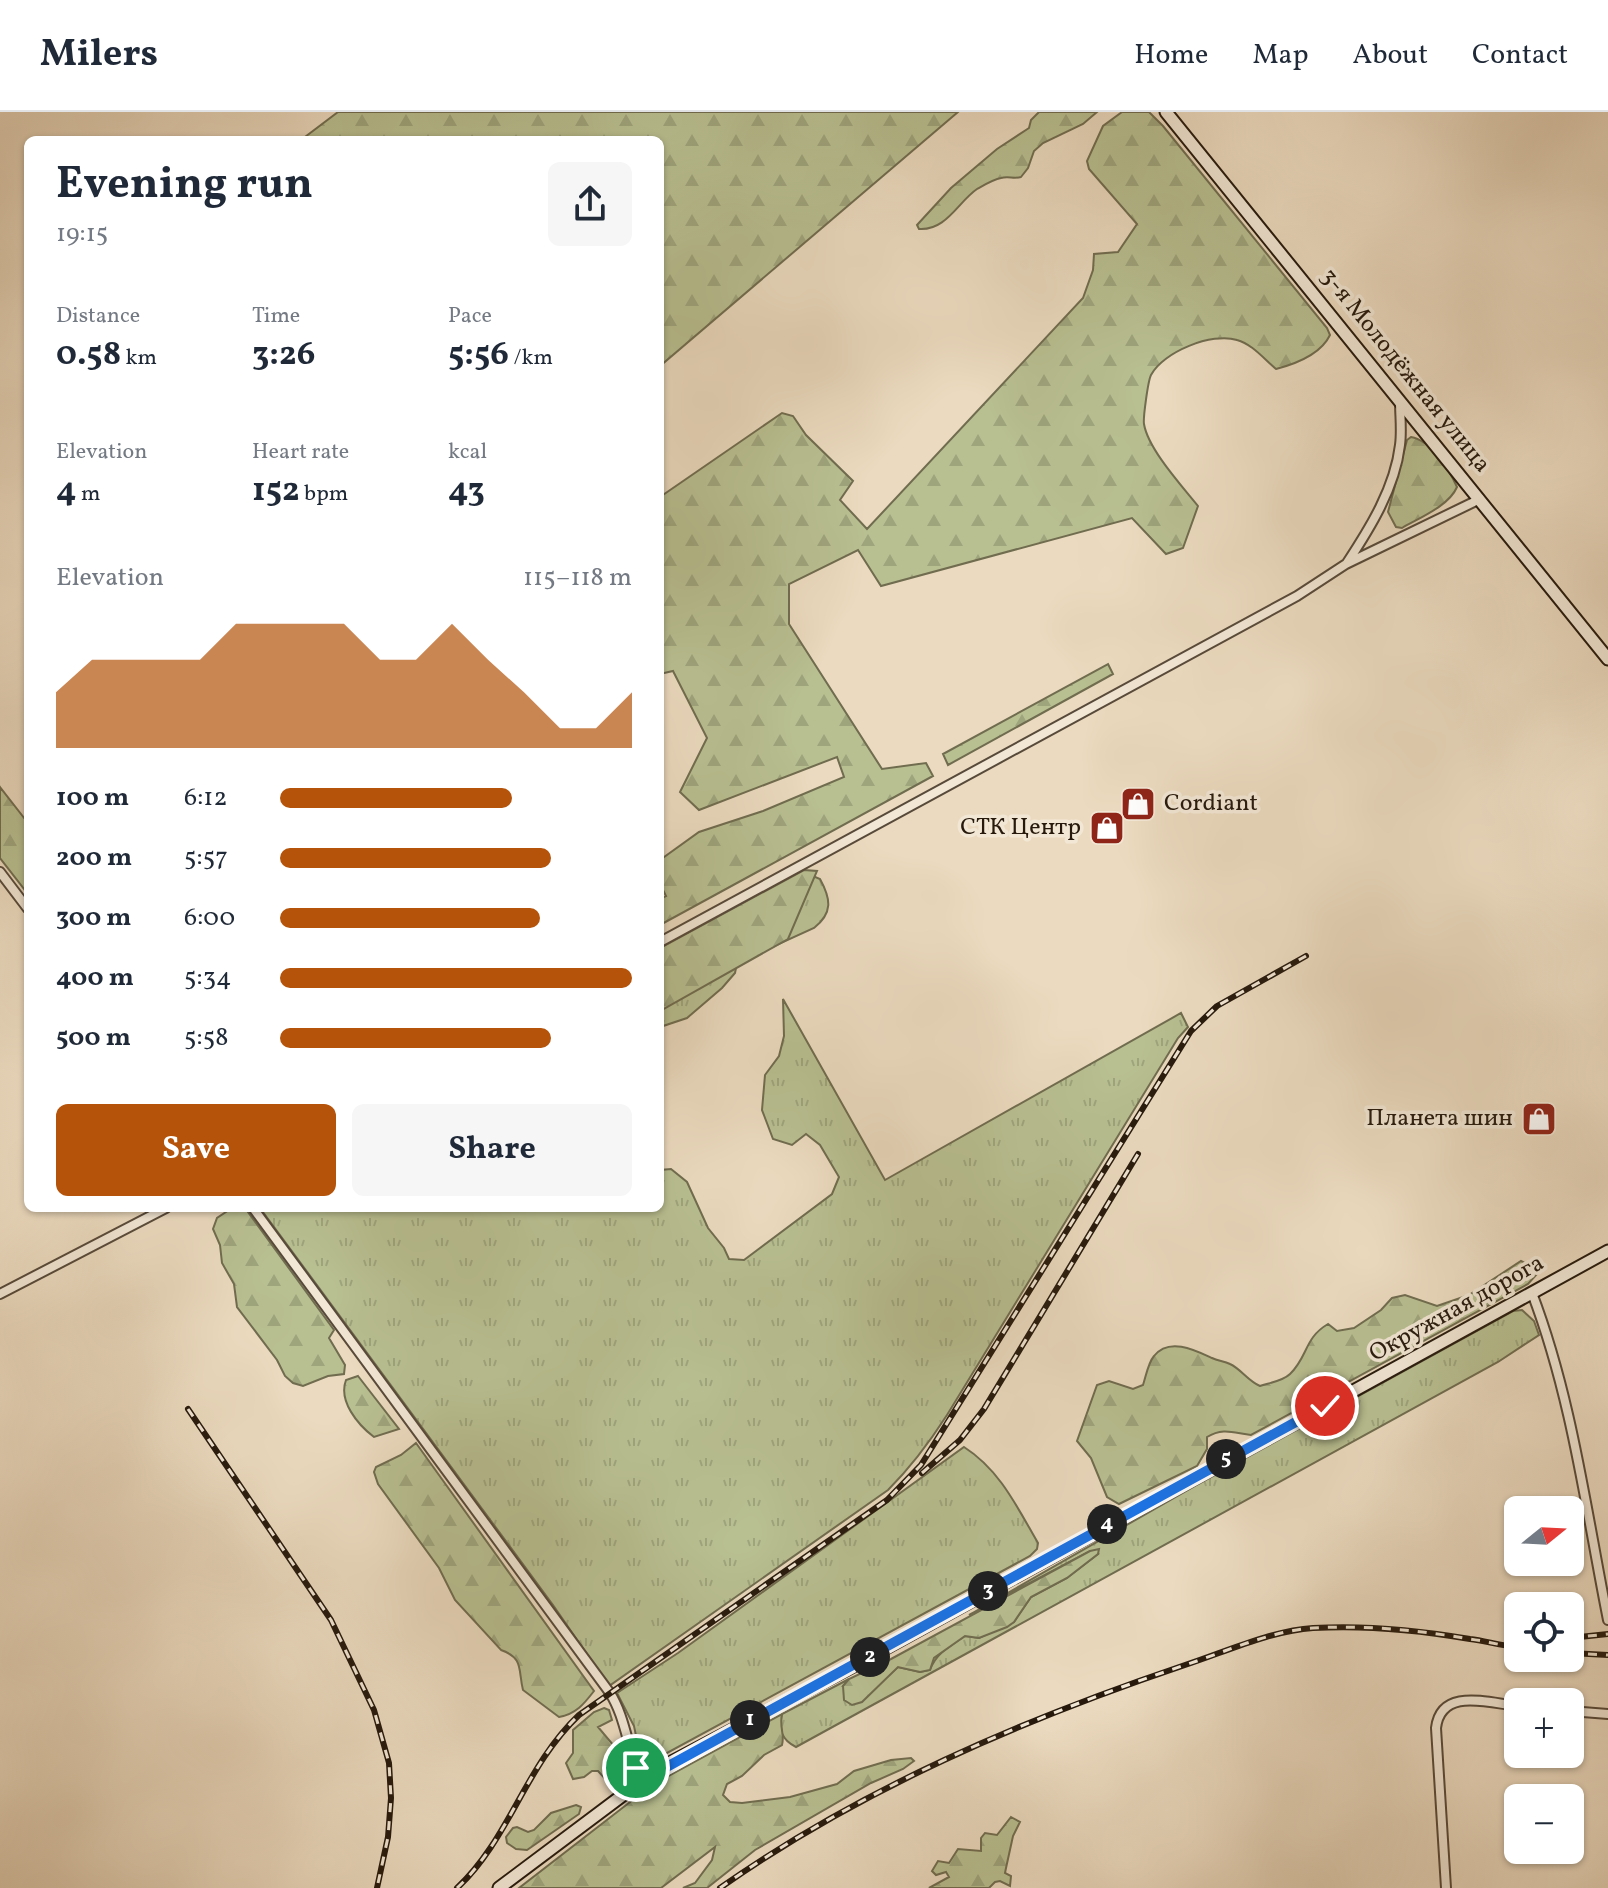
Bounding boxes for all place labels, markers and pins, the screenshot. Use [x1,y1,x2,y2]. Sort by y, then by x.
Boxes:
shop icon: Cordiant [1119,785,1157,823]
place label: Cordiant [1164,787,1258,821]
shop icon: СТК Центр [1088,809,1126,847]
place label: СТК Центр [960,811,1081,845]
shop icon: Планета шин [1520,1100,1558,1138]
place label: Планета шин [1366,1102,1513,1136]
pin [1291,1372,1359,1440]
pin: 5 [1206,1439,1246,1479]
pin: 4 [1087,1504,1127,1544]
pin: 3 [968,1571,1008,1611]
pin: 2 [850,1637,890,1677]
pin: 1 [730,1700,770,1740]
pin [602,1734,670,1802]

